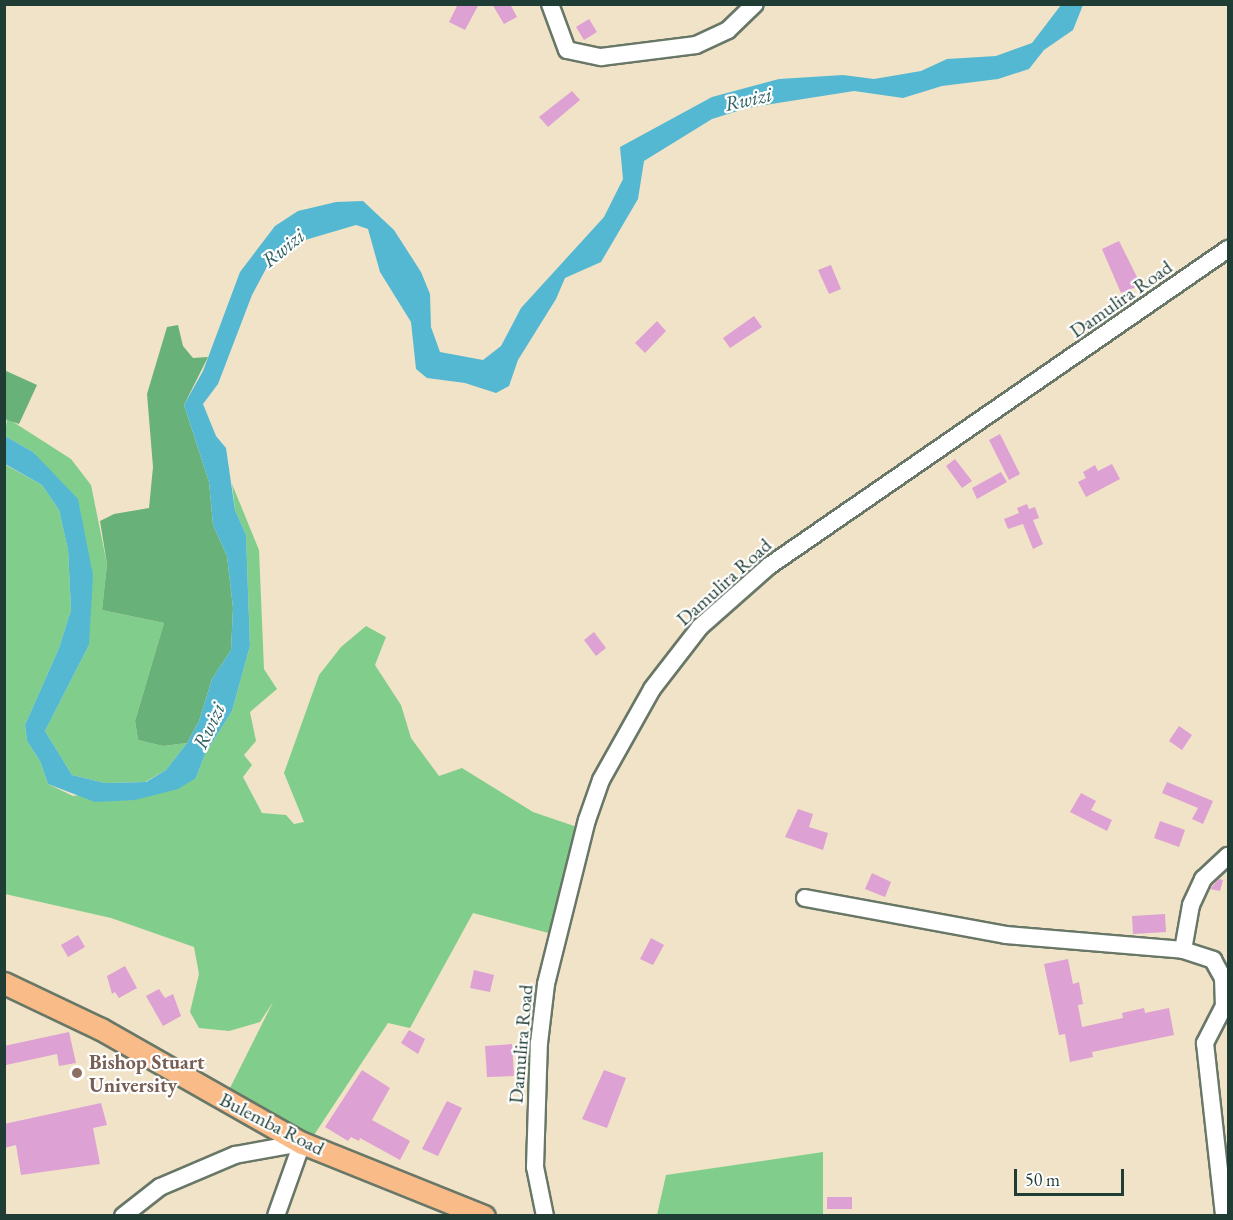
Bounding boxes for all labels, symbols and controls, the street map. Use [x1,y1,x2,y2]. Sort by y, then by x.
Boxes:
water label: Rwizi [722,81,774,117]
water label: Rwizi [256,223,310,273]
street label: Damulira Road [1065,255,1177,343]
street label: Damulira Road [672,533,776,631]
water label: Rwizi [187,699,231,753]
street label: Damulira Road [504,983,538,1105]
place label: Bishop Stuart University [89,1050,205,1097]
marker: Bishop Stuart University [70,1066,84,1080]
street label: Bulemba Road [216,1087,328,1161]
scale bar [1017,1157,1126,1195]
text: 50 m [1025,1168,1060,1191]

